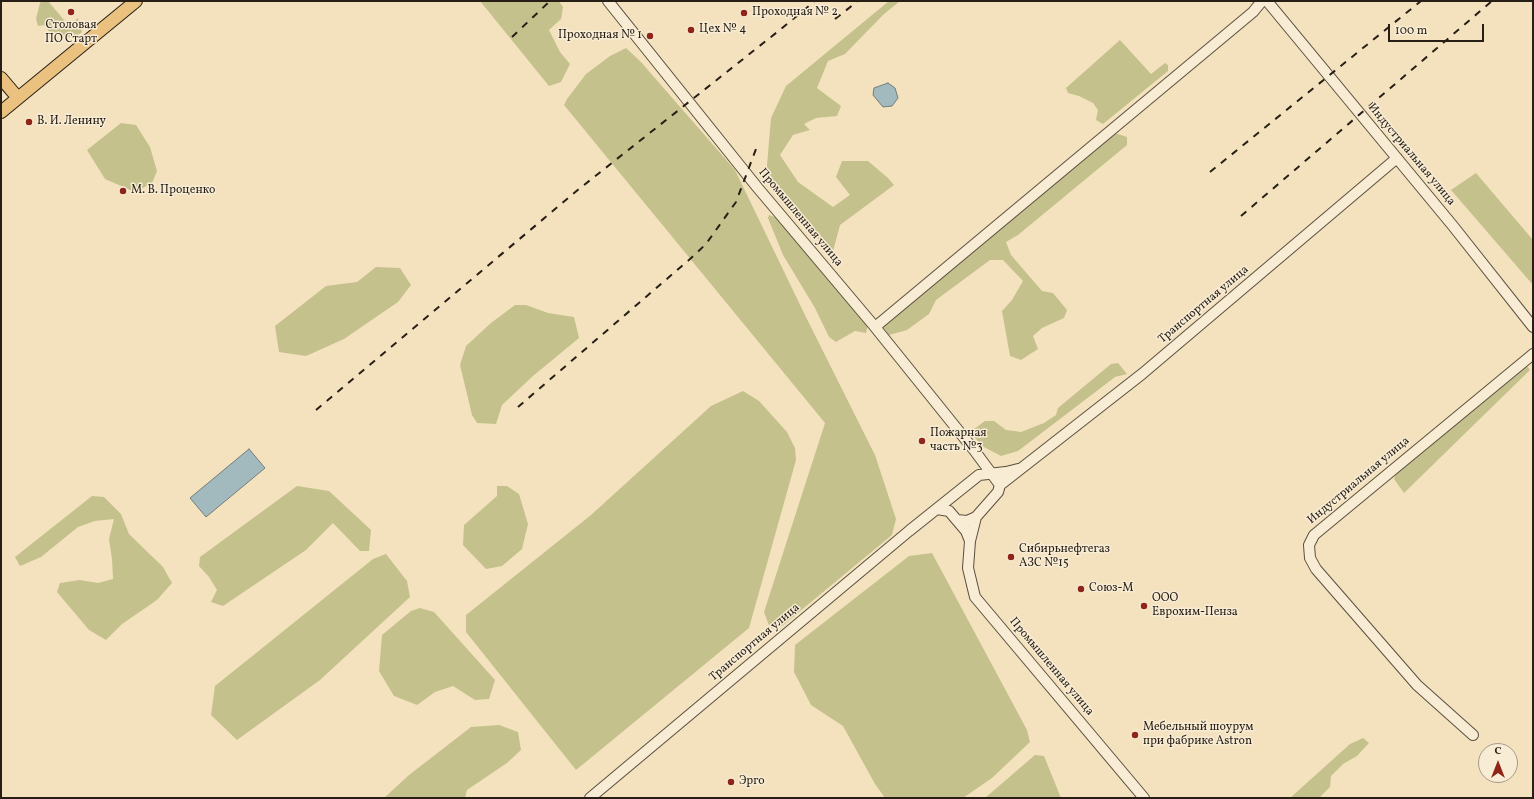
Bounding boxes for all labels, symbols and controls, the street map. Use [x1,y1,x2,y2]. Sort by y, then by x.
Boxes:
place label: Проходная № 2 [752,6,838,20]
marker: Столовая ПО Старт [66,7,76,17]
marker: Проходная № 2 [739,8,749,18]
scale bar [1390,16,1486,42]
place label: Столовая ПО Старт [45,19,97,47]
place label: Цех № 4 [699,23,746,37]
text: 100 m [1395,23,1427,39]
marker: Цех № 4 [686,25,696,35]
place label: Проходная № 1 [558,29,642,43]
marker: Проходная № 1 [645,31,655,41]
street label: Индустриальная улица [1364,101,1458,209]
place label: В. И. Ленину [37,115,106,129]
marker: В. И. Ленину [24,117,34,127]
street label: Промышленная улица [755,166,845,270]
place label: М. В. Проценко [131,184,215,198]
marker: М. В. Проценко [118,186,128,196]
street label: Транспортная улица [1156,263,1252,347]
place label: Пожарная часть №3 [930,427,987,455]
street label: Индустриальная улица [1305,434,1413,528]
marker: Пожарная часть №3 [917,436,927,446]
place label: Сибирьнефтегаз АЗС №15 [1019,543,1110,571]
marker: Сибирьнефтегаз АЗС №15 [1006,552,1016,562]
place label: Союз-М [1089,582,1133,596]
marker: Союз-М [1076,584,1086,594]
place label: ООО Еврохим-Пенза [1152,592,1238,620]
street label: Транспортная улица [707,601,803,685]
marker: ООО Еврохим-Пенза [1139,601,1149,611]
street label: Промышленная улица [1006,615,1096,719]
place label: Мебельный шоурум при фабрике Astron [1143,721,1253,749]
marker: Мебельный шоурум при фабрике Astron [1130,730,1140,740]
north arrow [1478,743,1518,783]
text: С [1494,744,1502,759]
place label: Эрго [739,775,765,789]
marker: Эрго [726,777,736,787]

